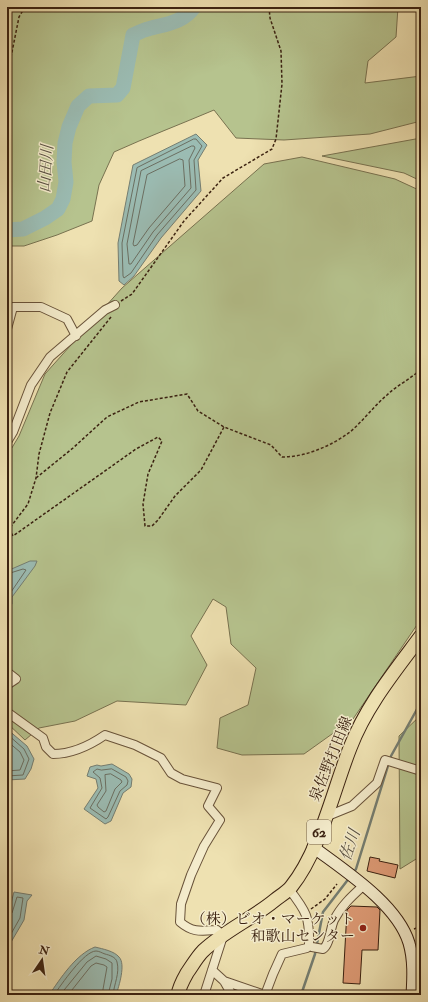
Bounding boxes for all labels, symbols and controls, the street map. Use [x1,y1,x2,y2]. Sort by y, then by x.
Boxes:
water label: 山田川 [34,142,58,194]
street label: 泉佐野打田線 [305,714,357,804]
road number: 62 [307,820,331,844]
water label: 佐川 [335,825,365,863]
place label: （株）ビオ・マーケット 和歌山センター [191,910,355,946]
marker: （株）ビオ・マーケット 和歌山センター [358,923,368,933]
north arrow [22,940,62,980]
text: N [37,943,52,958]

